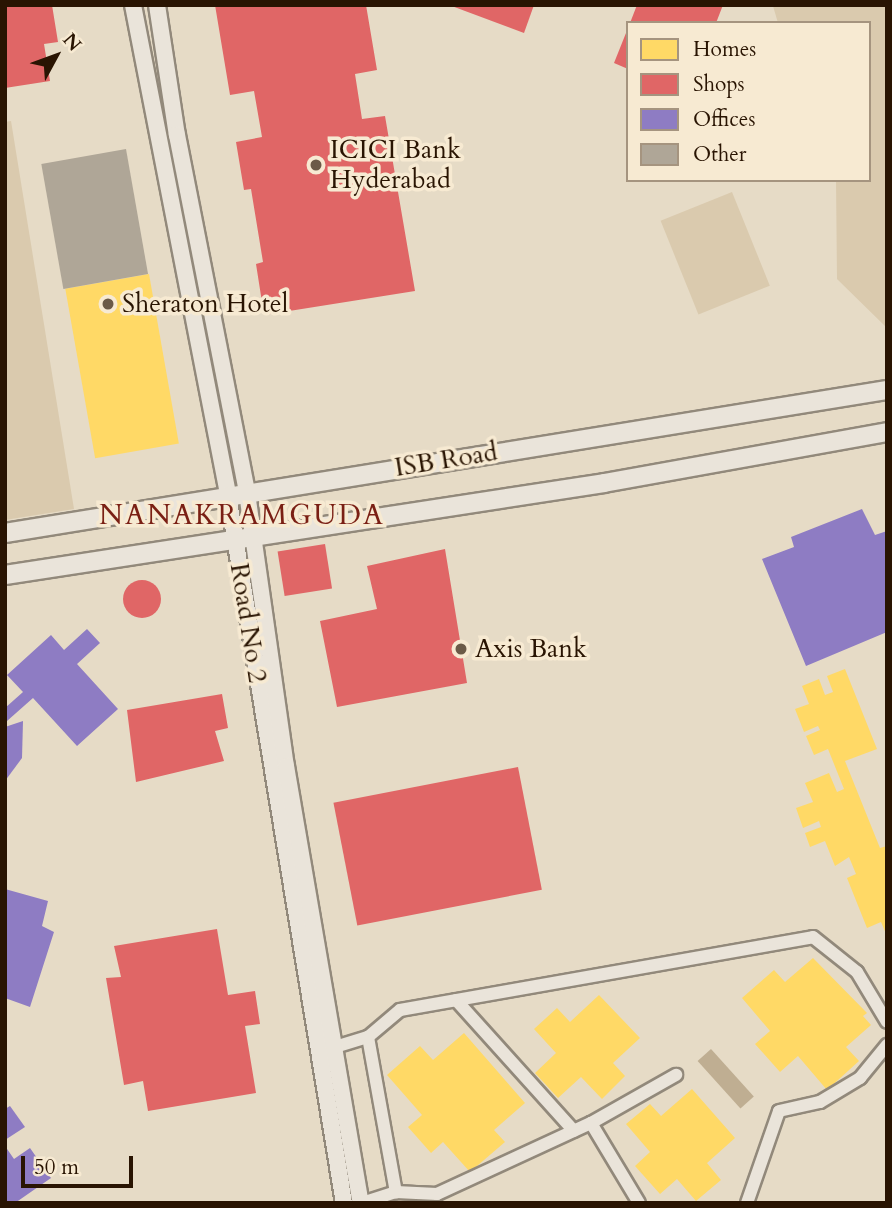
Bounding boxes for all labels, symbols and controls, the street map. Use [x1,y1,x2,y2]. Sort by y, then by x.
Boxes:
north arrow [21,21,91,91]
legend [626,21,871,182]
text: N [57,27,87,57]
text: Homes [693,35,756,64]
text: Shops [693,70,745,99]
text: Offices [693,105,755,134]
place label: ICICI Bank Hyderabad [330,134,461,196]
text: Other [693,140,747,169]
marker: ICICI Bank Hyderabad [308,157,324,173]
place label: Sheraton Hotel [122,288,288,320]
marker: Sheraton Hotel [100,296,116,312]
street label: ISB Road [392,436,500,484]
district label: NANAKRAMGUDA [101,498,383,532]
street label: Road No 2 [223,561,273,685]
place label: Axis Bank [475,633,587,665]
marker: Axis Bank [453,641,469,657]
scale bar [24,1142,136,1186]
text: 50 m [34,1153,79,1182]

